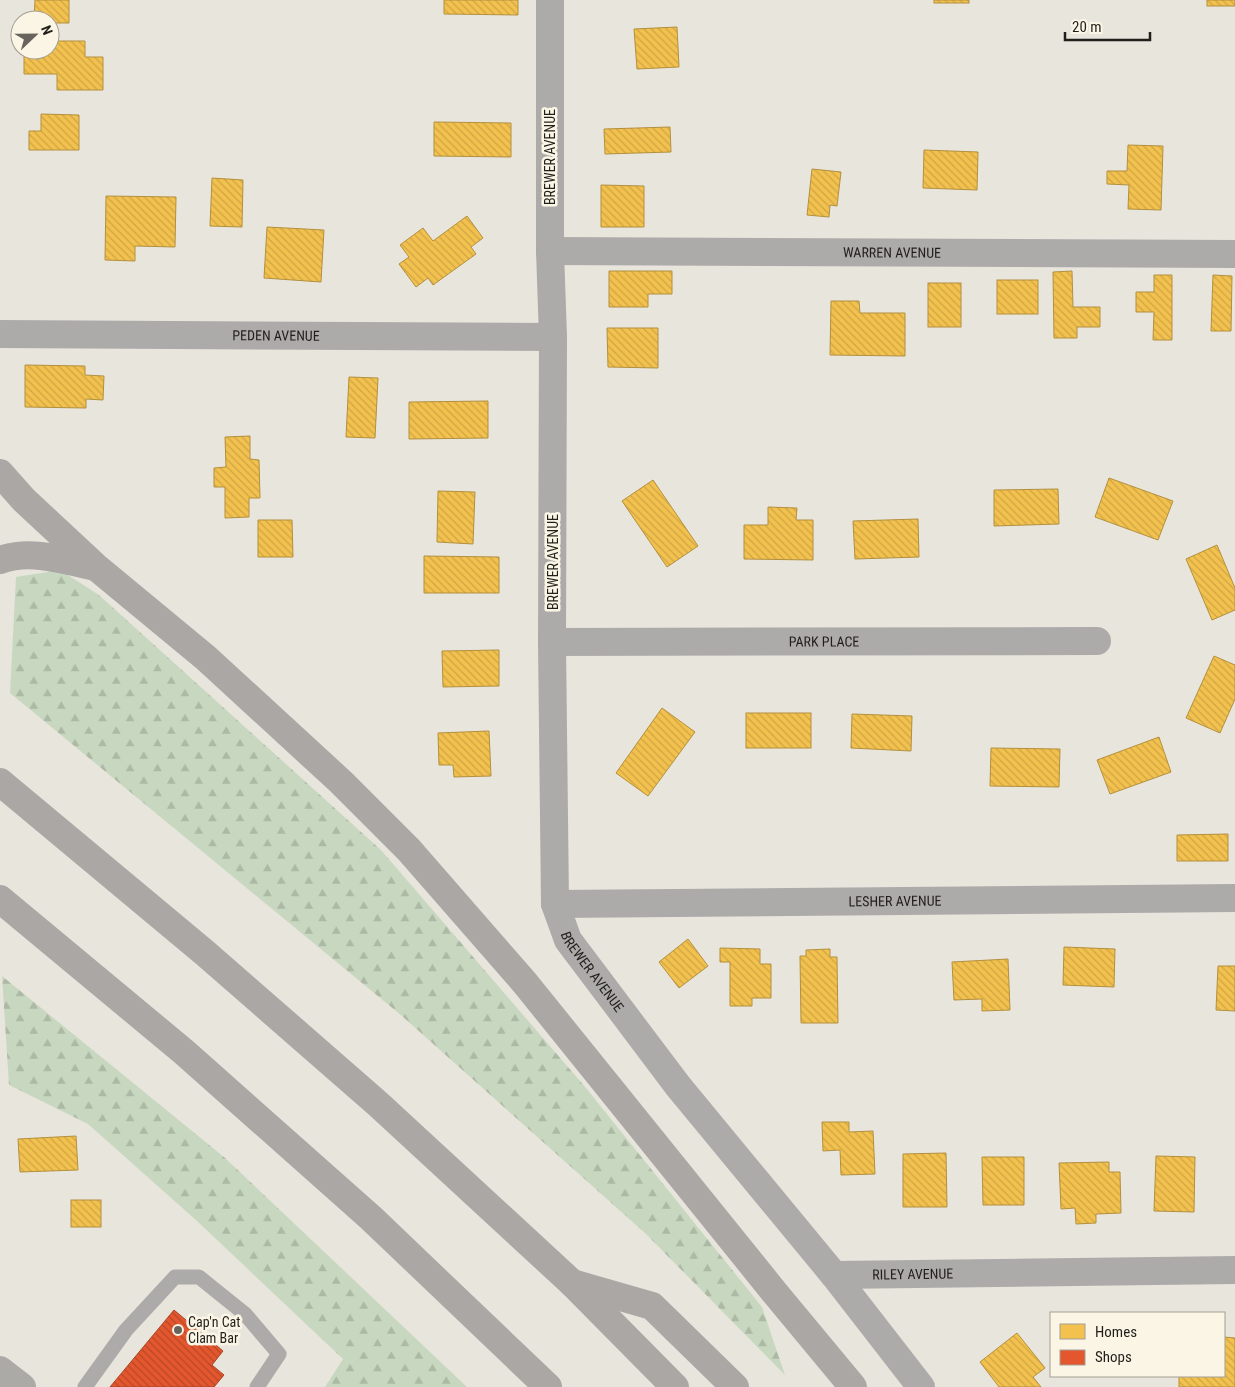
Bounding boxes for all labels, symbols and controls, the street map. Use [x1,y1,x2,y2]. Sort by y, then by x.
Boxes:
north arrow [10,10,60,60]
scale bar [1065,10,1150,42]
text: 20 m [1072,18,1102,36]
text: N [38,23,56,37]
street label: BREWER AVENUE [542,109,558,205]
street label: WARREN AVENUE [843,244,941,261]
street label: PEDEN AVENUE [232,327,320,344]
street label: BREWER AVENUE [545,514,561,610]
street label: PARK PLACE [789,633,859,650]
street label: LESHER AVENUE [848,893,942,909]
street label: BREWER AVENUE [558,929,627,1015]
street label: RILEY AVENUE [872,1266,953,1283]
legend [1050,1312,1225,1377]
place label: Cap'n Cat Clam Bar [188,1314,240,1346]
text: Homes [1095,1323,1137,1341]
marker: Cap'n Cat Clam Bar [172,1324,184,1336]
text: Shops [1095,1348,1132,1366]

